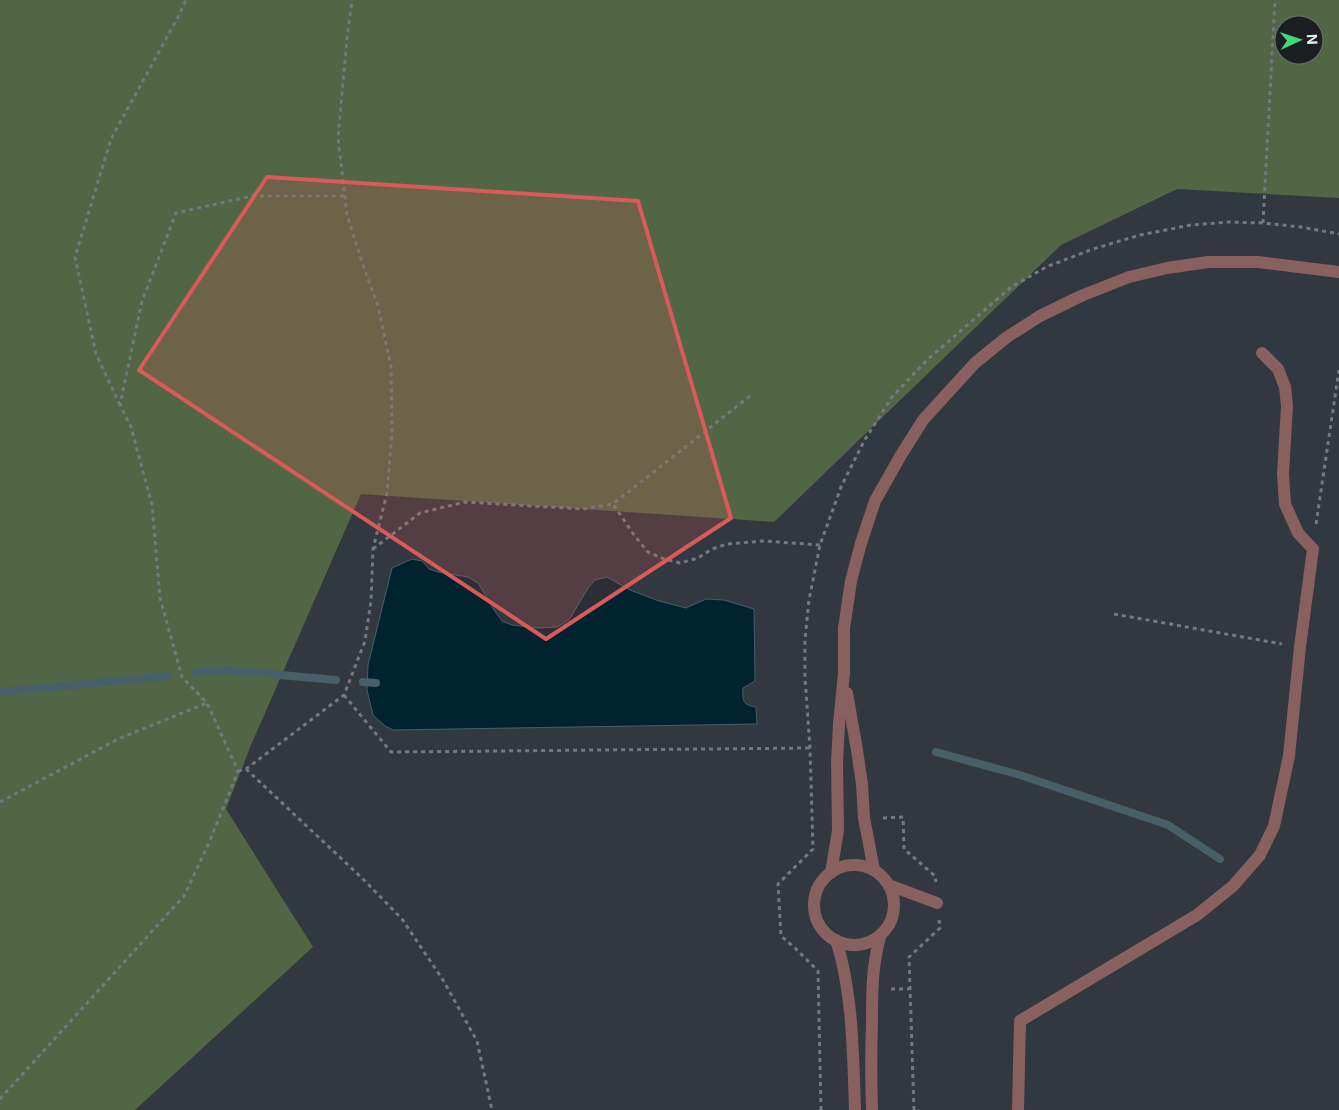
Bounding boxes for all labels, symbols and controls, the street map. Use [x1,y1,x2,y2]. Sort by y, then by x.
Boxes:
north arrow [1274,15,1324,65]
text: N [1304,34,1321,45]

